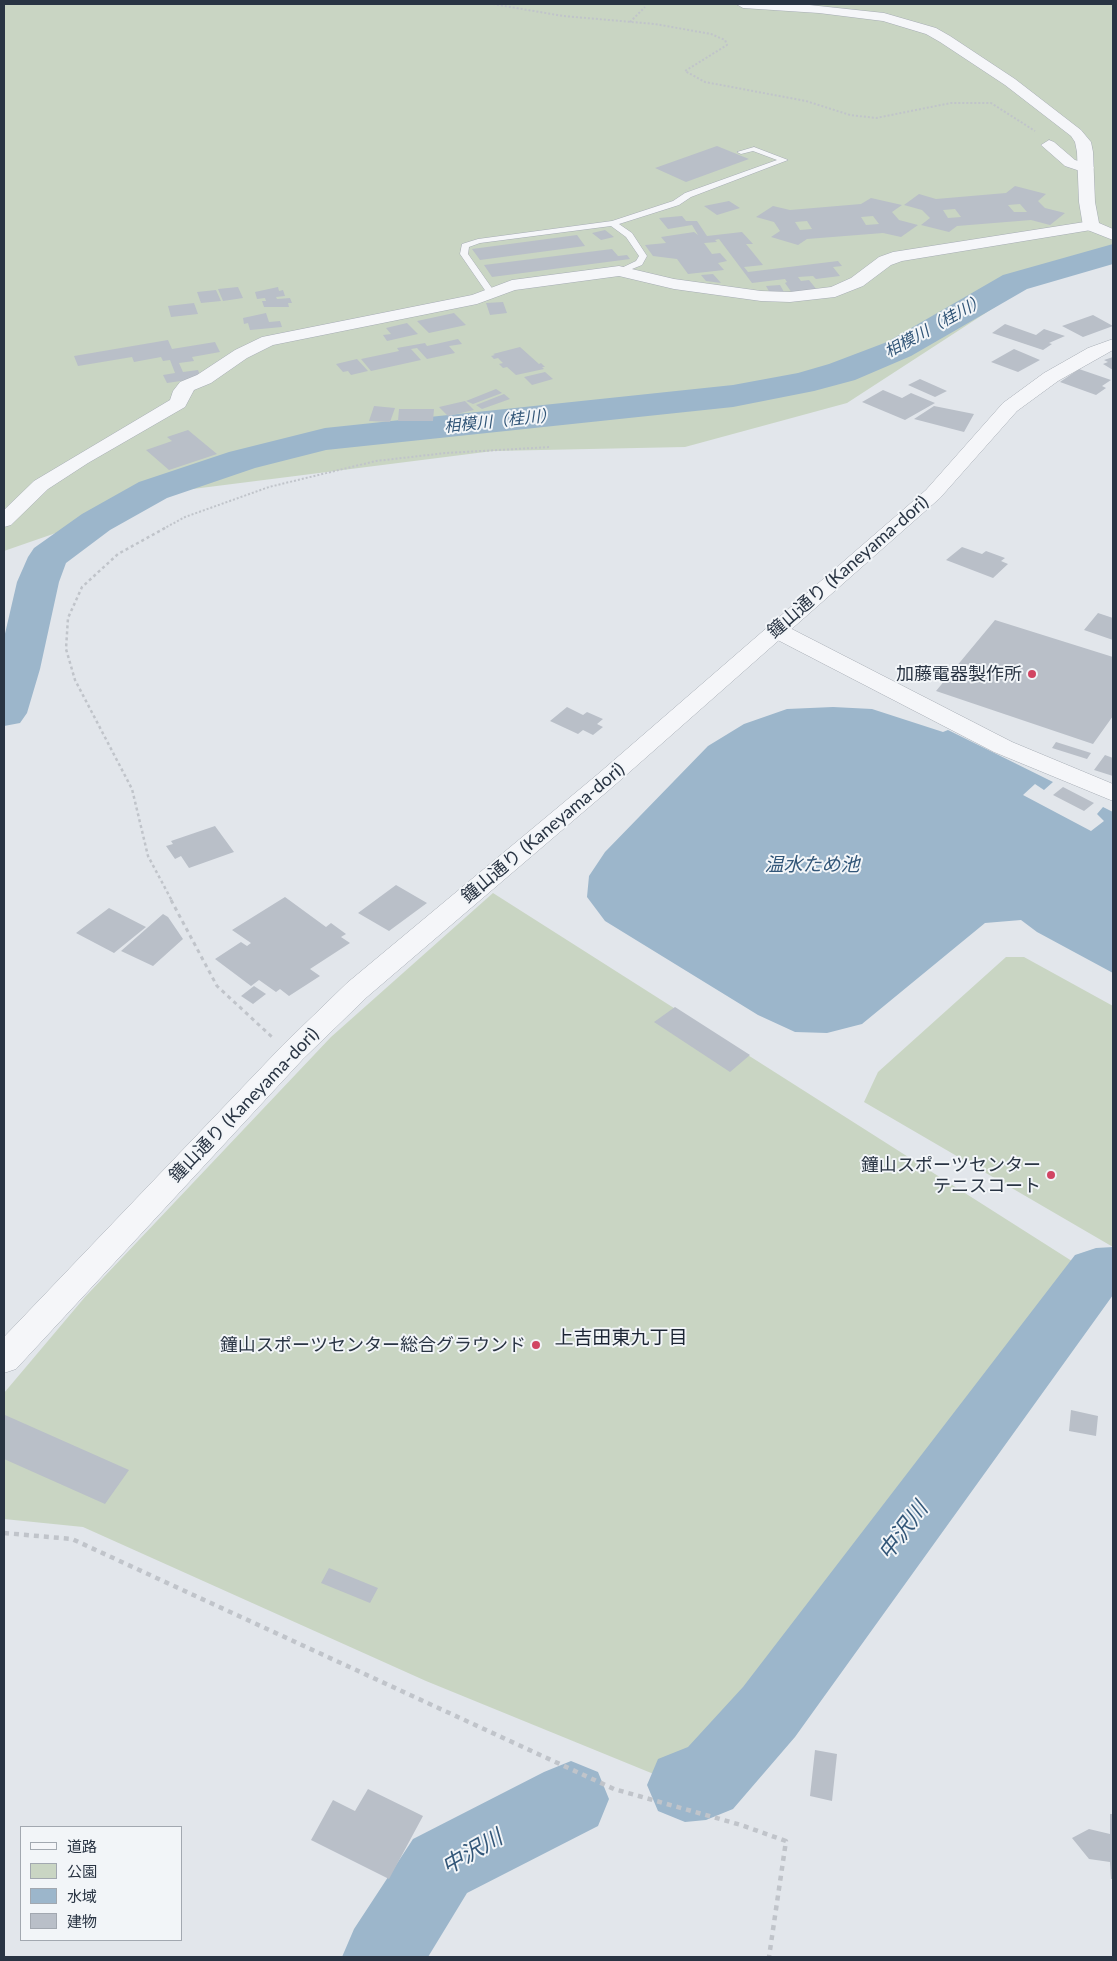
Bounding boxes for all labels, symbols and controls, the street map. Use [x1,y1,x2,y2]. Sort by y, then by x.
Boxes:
water label: 相模川（桂川） [881,290,989,362]
water label: 相模川（桂川） [443,406,557,436]
street label: 鐘山通り (Kaneyama-dori) [763,491,933,643]
place label: 加藤電器製作所 [896,663,1022,685]
marker: 加藤電器製作所 [1026,668,1038,680]
street label: 鐘山通り (Kaneyama-dori) [457,759,629,907]
water label: 温水ため池 [765,854,859,876]
street label: 鐘山通り (Kaneyama-dori) [165,1023,323,1187]
place label: 鐘山スポーツセンター テニスコート [861,1154,1041,1196]
marker: 鐘山スポーツセンター テニスコート [1045,1169,1057,1181]
district label: 上吉田東九丁目 [555,1327,687,1349]
place label: 鐘山スポーツセンター総合グラウンド [220,1334,526,1356]
marker: 鐘山スポーツセンター総合グラウンド [530,1339,542,1351]
water label: 中沢川 [873,1497,933,1565]
water label: 中沢川 [437,1824,507,1880]
legend [20,1826,182,1941]
text: 道路 [67,1837,97,1855]
text: 公園 [67,1862,97,1880]
text: 水域 [67,1887,97,1905]
text: 建物 [67,1912,97,1930]

